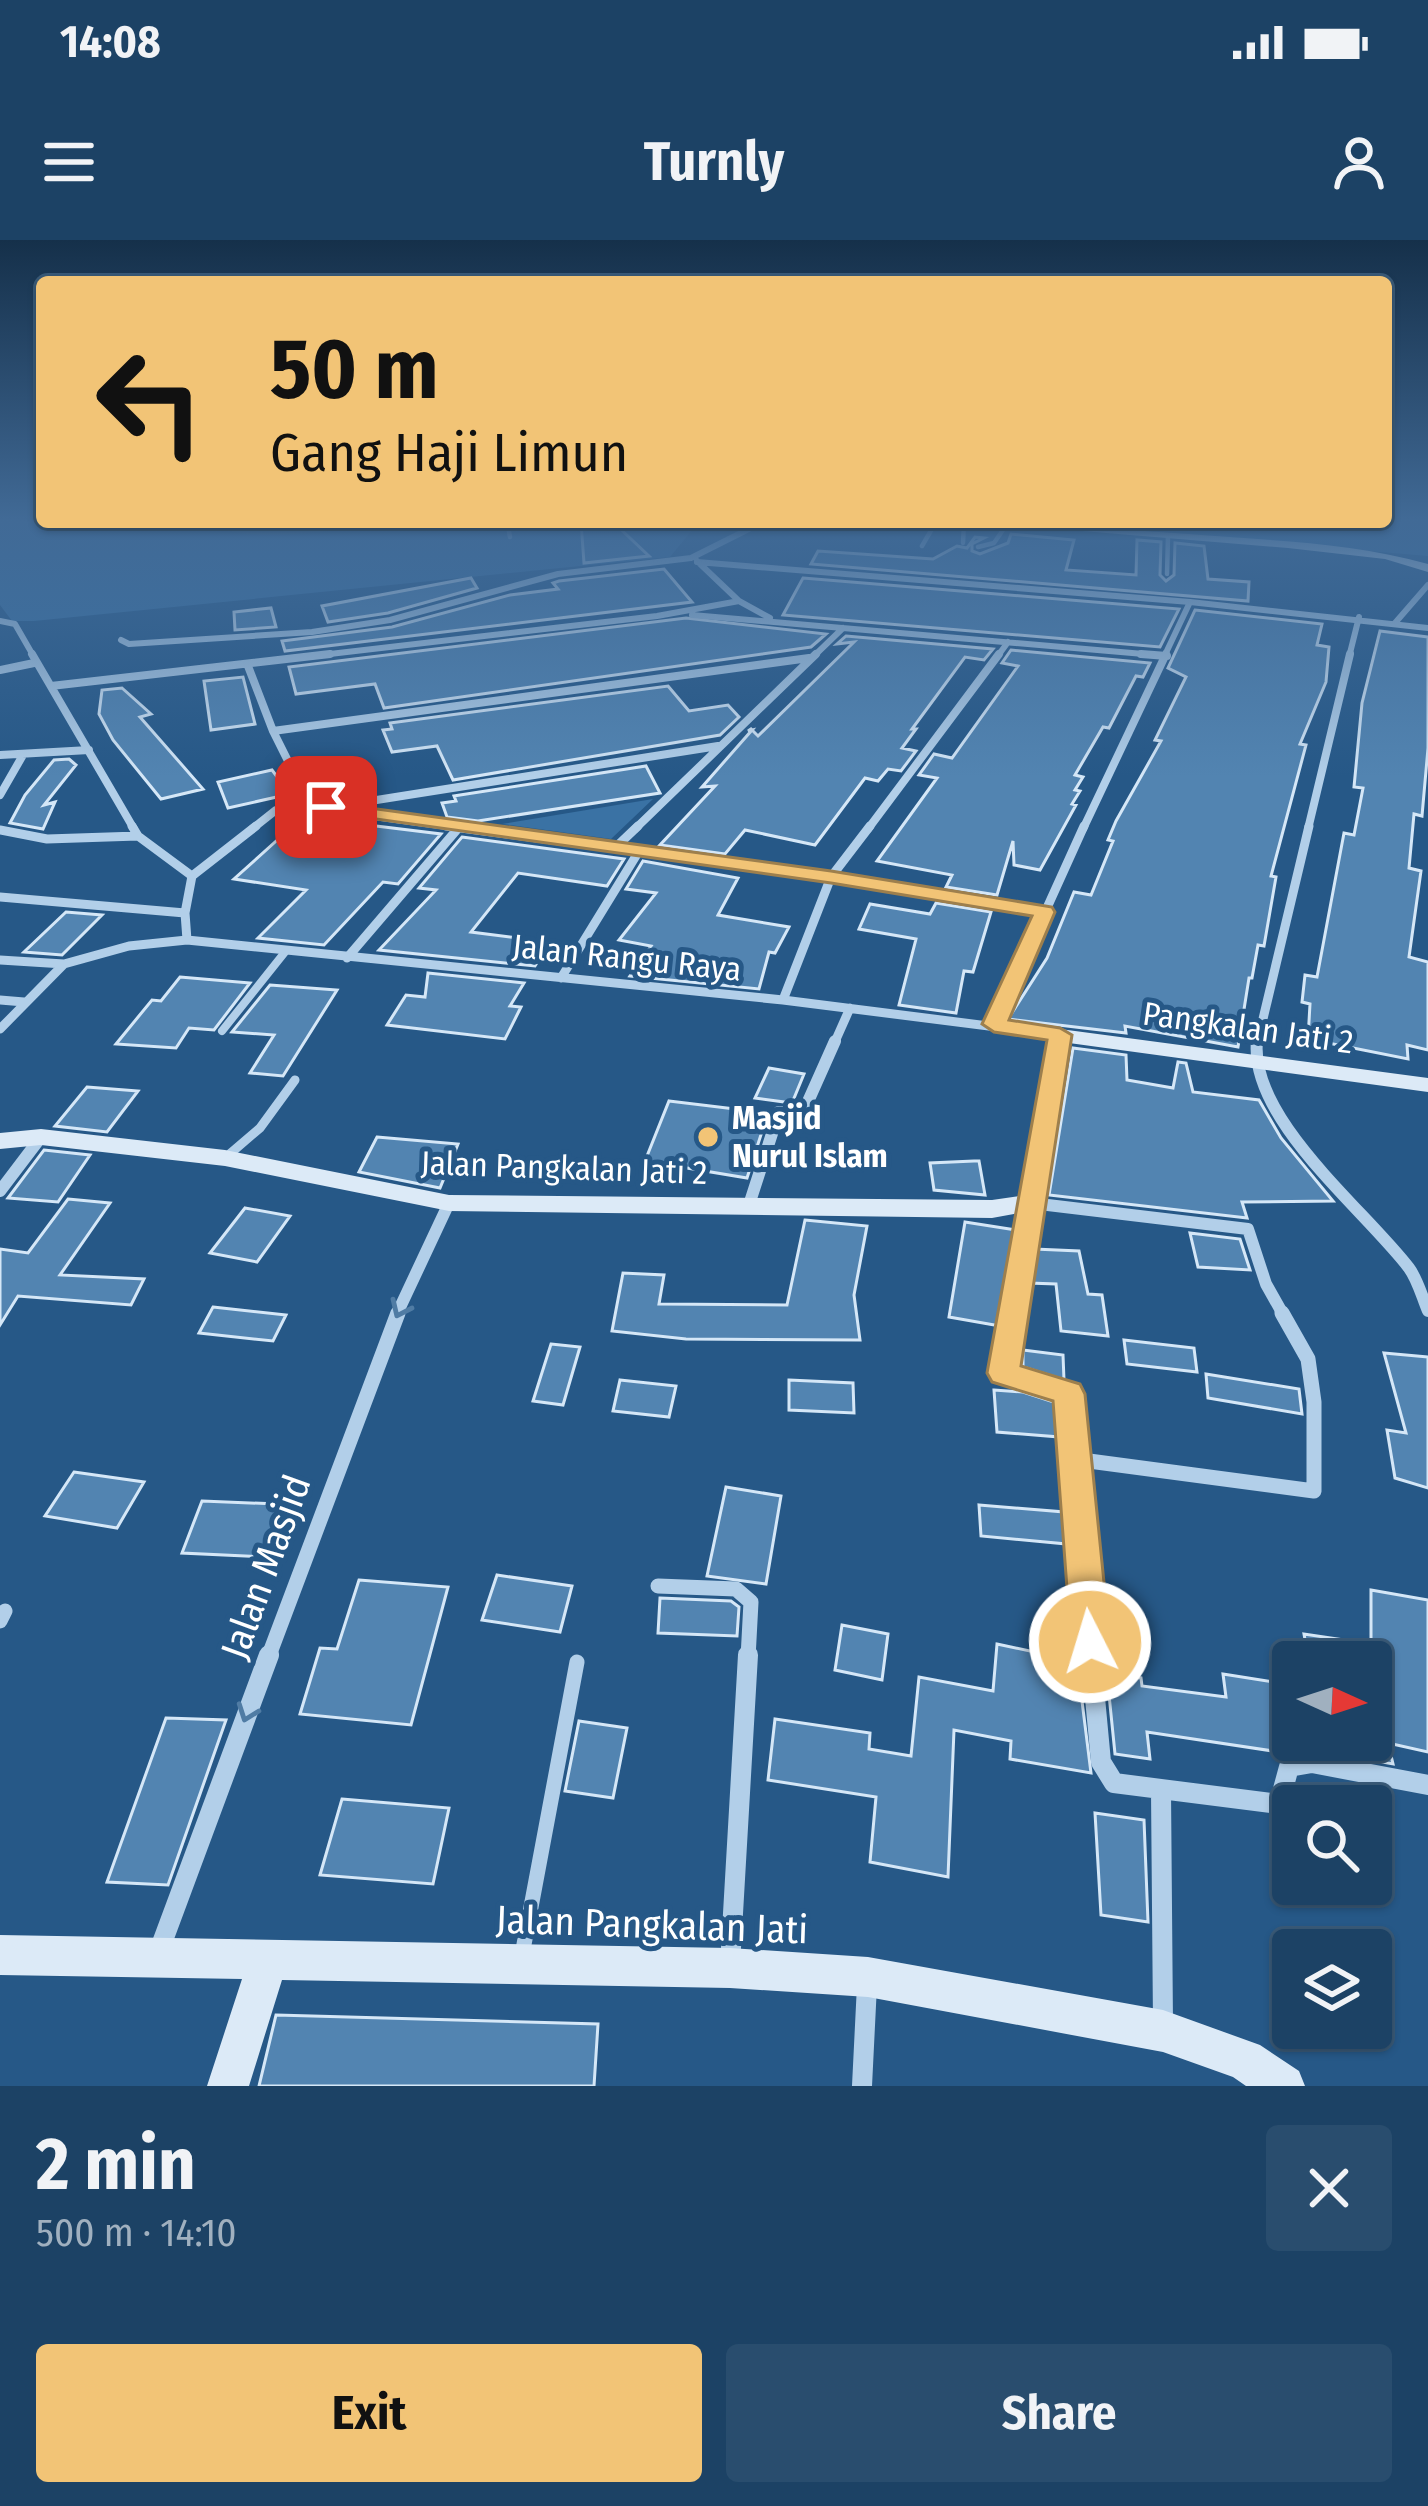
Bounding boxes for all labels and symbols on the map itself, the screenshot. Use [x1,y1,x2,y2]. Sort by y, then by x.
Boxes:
pin [275,756,377,858]
street label: Jalan Rangu Raya [511,926,743,990]
street label: Pangkalan Jati 2 [1140,993,1356,1063]
place label: Masjid Nurul Islam [732,1098,888,1176]
marker: Masjid Nurul Islam [695,1124,721,1150]
street label: Jalan Pangkalan Jati 2 [420,1143,708,1193]
one-way arrow [390,1297,414,1318]
street label: Jalan Masjid [212,1469,320,1665]
position arrow [1027,1579,1153,1705]
north arrow [1272,1641,1392,1761]
one-way arrow [237,1702,262,1723]
street label: Jalan Pangkalan Jati [495,1897,809,1953]

